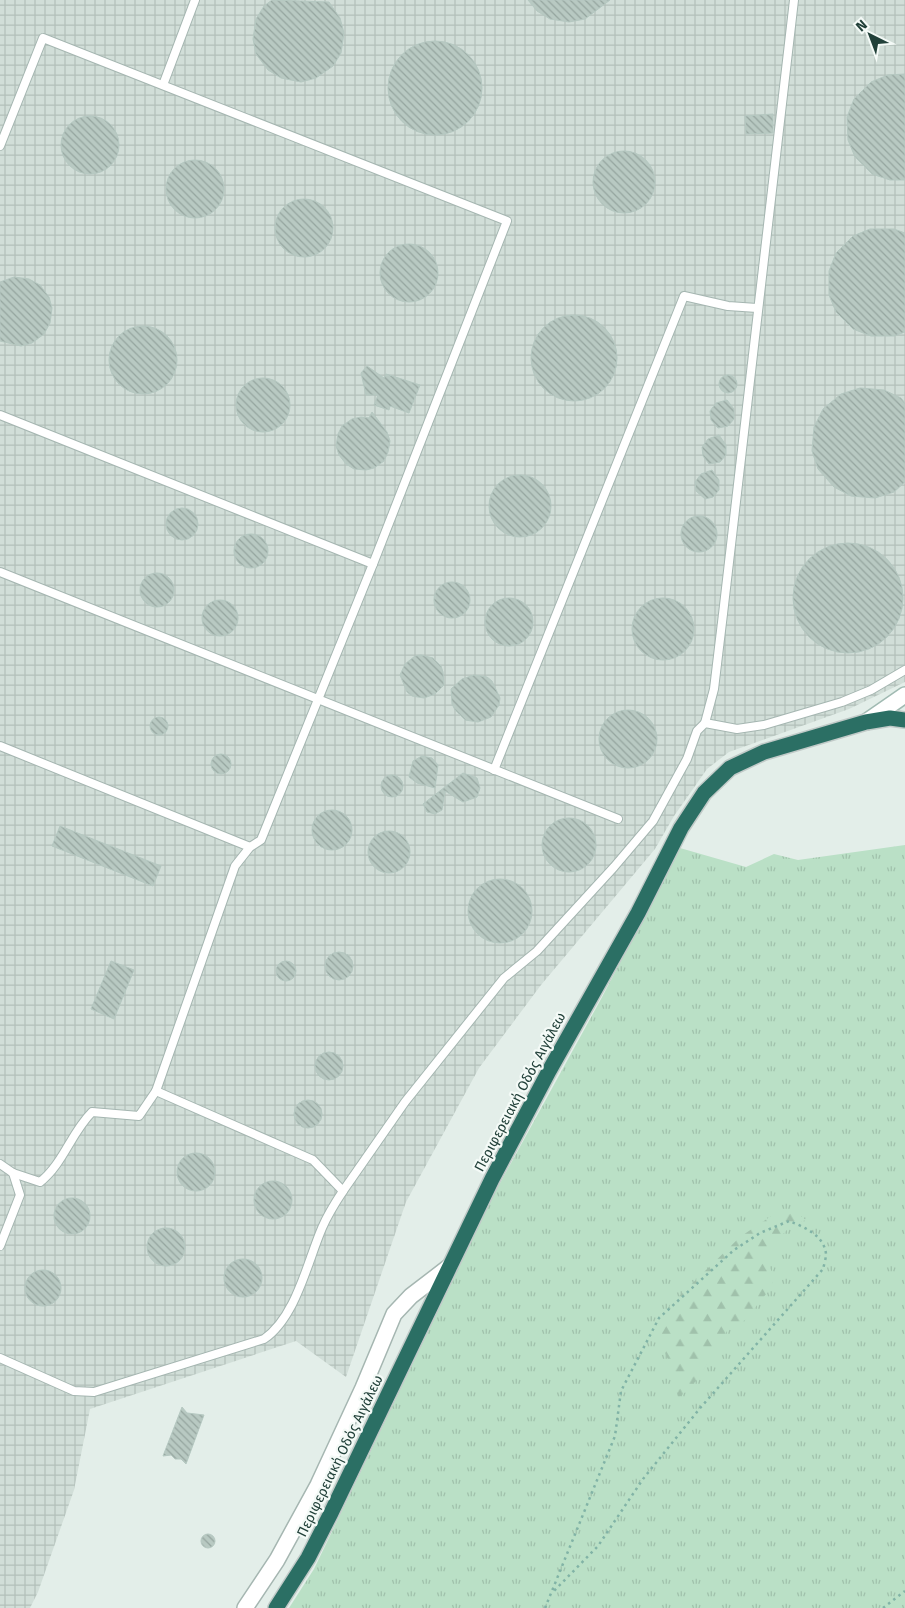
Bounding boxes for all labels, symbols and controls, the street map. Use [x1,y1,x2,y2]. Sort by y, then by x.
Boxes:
north arrow [845,10,895,60]
text: N [852,16,871,35]
street label: Περιφερειακή Οδός Αιγάλεω [471,1009,569,1175]
street label: Περιφερειακή Οδός Αιγάλεω [293,1372,387,1540]

